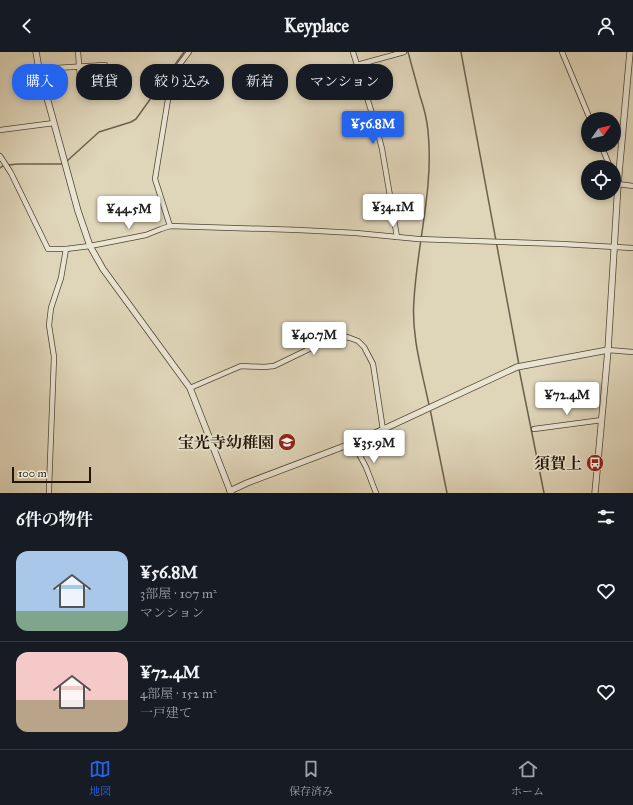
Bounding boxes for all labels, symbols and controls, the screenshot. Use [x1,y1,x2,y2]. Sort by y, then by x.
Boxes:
icon: back [16,15,38,37]
text: Keyplace [284,15,349,37]
icon: person [595,15,617,37]
chip: 購入 [12,64,68,100]
chip: 賃貸 [76,64,132,100]
chip: 絞り込み [140,64,224,100]
chip: 新着 [232,64,288,100]
chip: マンション [296,64,393,100]
pin: ¥56.8M [340,111,406,145]
north arrow [581,112,621,152]
map controls [581,112,621,200]
text: ¥56.8M [351,116,395,132]
button: locate [581,160,621,200]
pin: ¥34.1M [360,194,426,228]
pin: ¥44.5M [96,196,162,230]
text: ¥34.1M [372,199,414,215]
text: ¥44.5M [106,201,152,217]
pin: ¥40.7M [281,322,347,356]
text: ¥40.7M [291,327,337,343]
pin: ¥72.4M [534,382,600,416]
text: ¥72.4M [544,387,590,403]
pin: ¥35.9M [341,430,407,464]
school or university icon: 宝光寺幼稚園 [277,432,297,452]
place label: 宝光寺幼稚園 [178,433,274,452]
text: ¥35.9M [353,435,395,451]
bus stop icon: 須賀上 [585,453,605,473]
place label: 須賀上 [534,454,582,473]
scale bar [12,465,91,484]
text: 100 m [18,467,47,480]
icon: filters [595,506,617,528]
text: 6件の物件 [16,509,93,530]
text: ¥56.8M [140,562,198,583]
icon: home [48,567,96,615]
icon: heart [595,580,617,602]
text: 3部屋 · 107 m² [140,586,217,602]
text: マンション [140,605,204,621]
text: ¥72.4M [140,662,200,683]
icon: home [48,668,96,716]
icon: heart [595,681,617,703]
text: 4部屋 · 152 m² [140,686,217,702]
text: 一戸建て [140,705,192,721]
tab: 地図 [89,758,111,798]
tab: 保存済み [289,758,333,798]
tab: ホーム [511,758,544,798]

